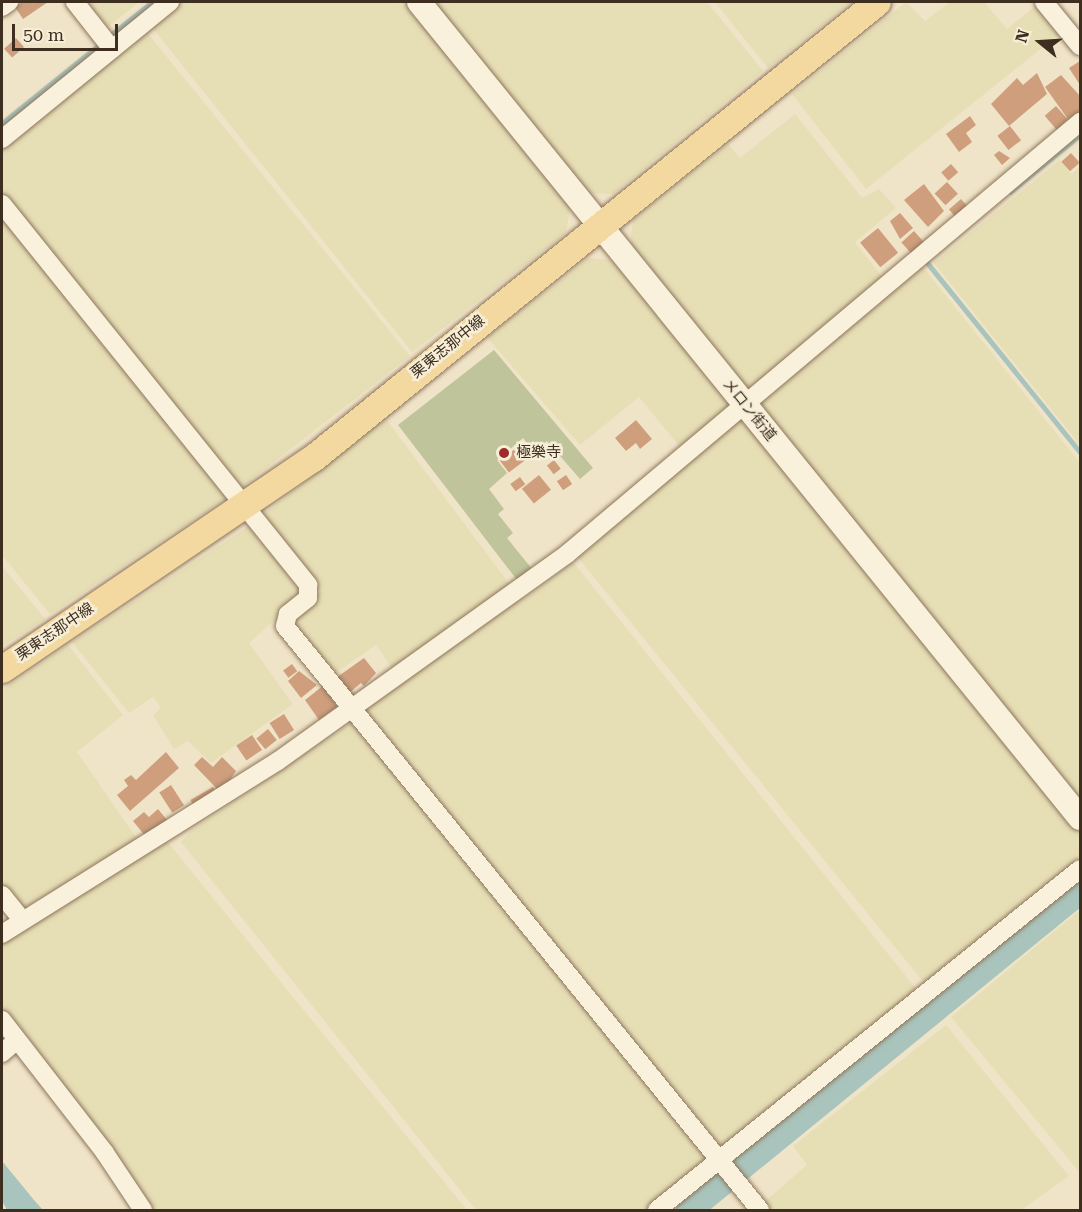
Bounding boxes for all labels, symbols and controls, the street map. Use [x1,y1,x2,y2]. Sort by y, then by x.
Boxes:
scale bar [15,12,122,50]
north arrow [1010,12,1070,72]
text: 50 m [23,24,64,45]
text: N [1011,27,1033,45]
street label: 栗東志那中線 [407,312,489,382]
street label: メロン街道 [718,375,780,445]
place label: 極樂寺 [516,444,561,462]
marker: 極樂寺 [497,446,511,460]
street label: 栗東志那中線 [13,599,97,665]

